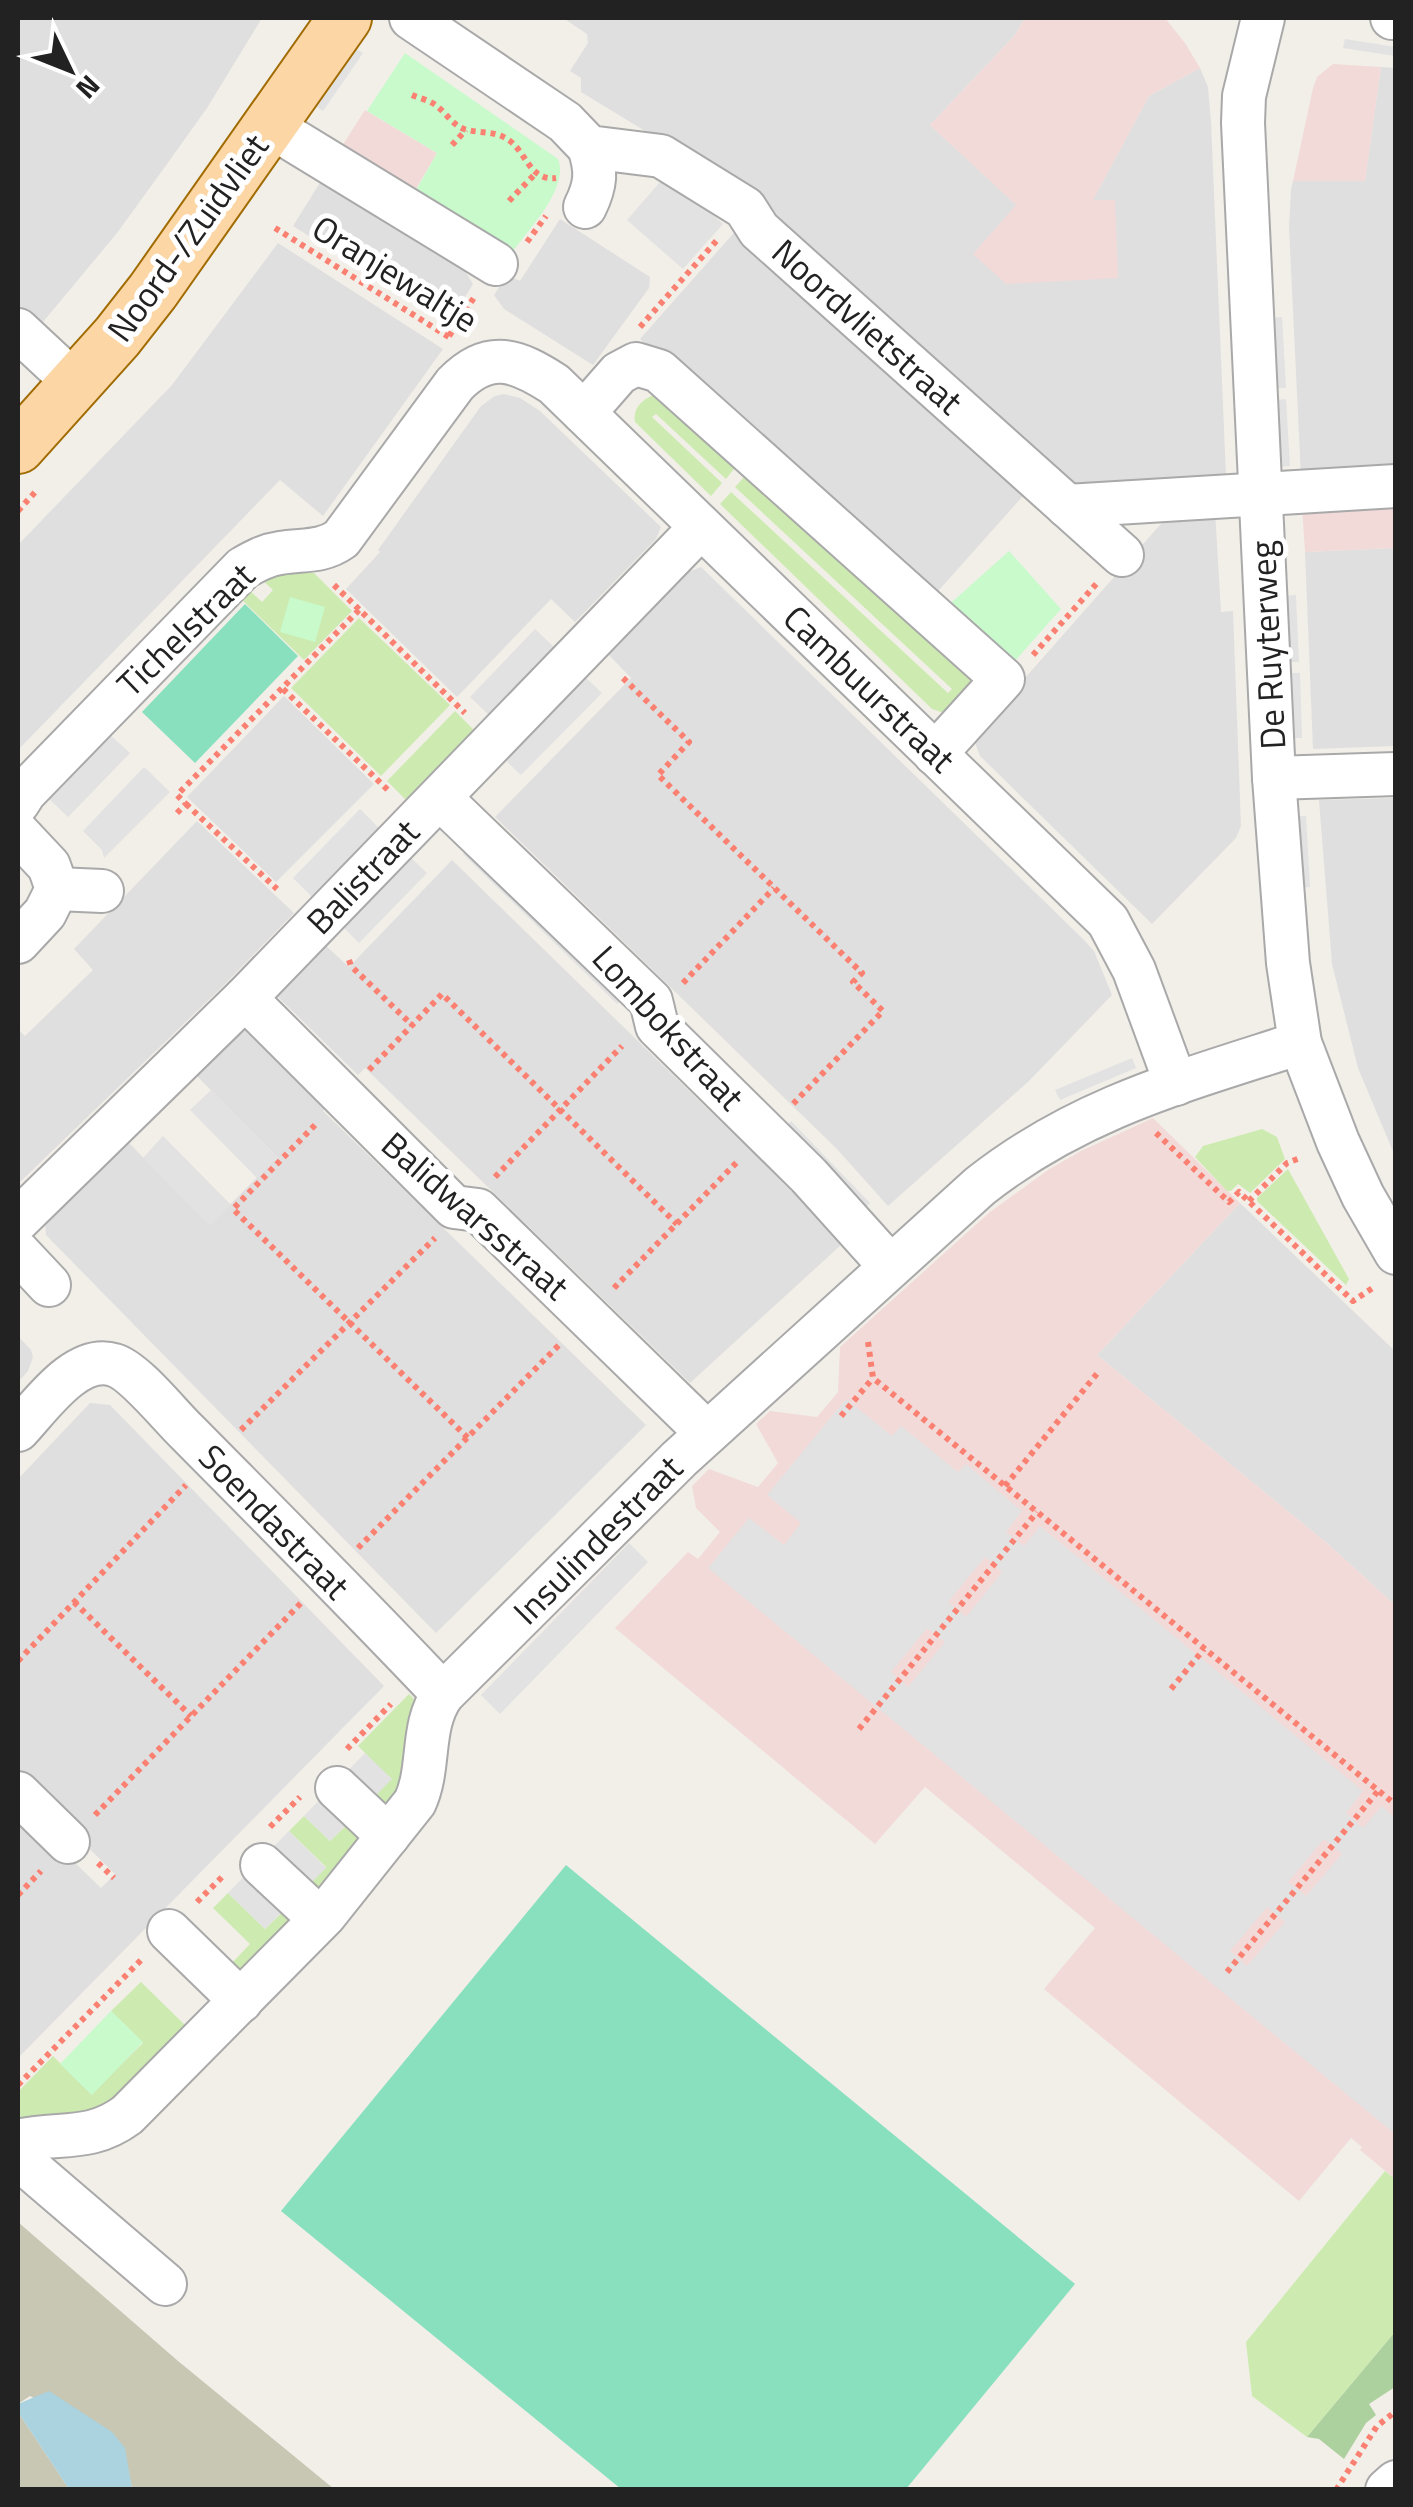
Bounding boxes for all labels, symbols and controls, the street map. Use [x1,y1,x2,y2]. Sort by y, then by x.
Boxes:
north arrow [20,20,120,120]
text: N [66,66,111,109]
street label: Noord-/Zuidvliet [93,122,281,353]
street label: Oranjewaltje [302,201,489,345]
street label: Noordvlietstraat [760,226,975,427]
street label: De Ruyterweg [1235,539,1299,751]
street label: Tichelstraat [104,549,267,709]
street label: Cambuurstraat [771,592,968,785]
street label: Balistraat [293,806,431,946]
street label: Lombokstraat [580,933,758,1122]
street label: Balidwarsstraat [370,1118,582,1312]
street label: Soendastraat [187,1431,363,1611]
street label: Insulindestraat [500,1442,695,1637]

